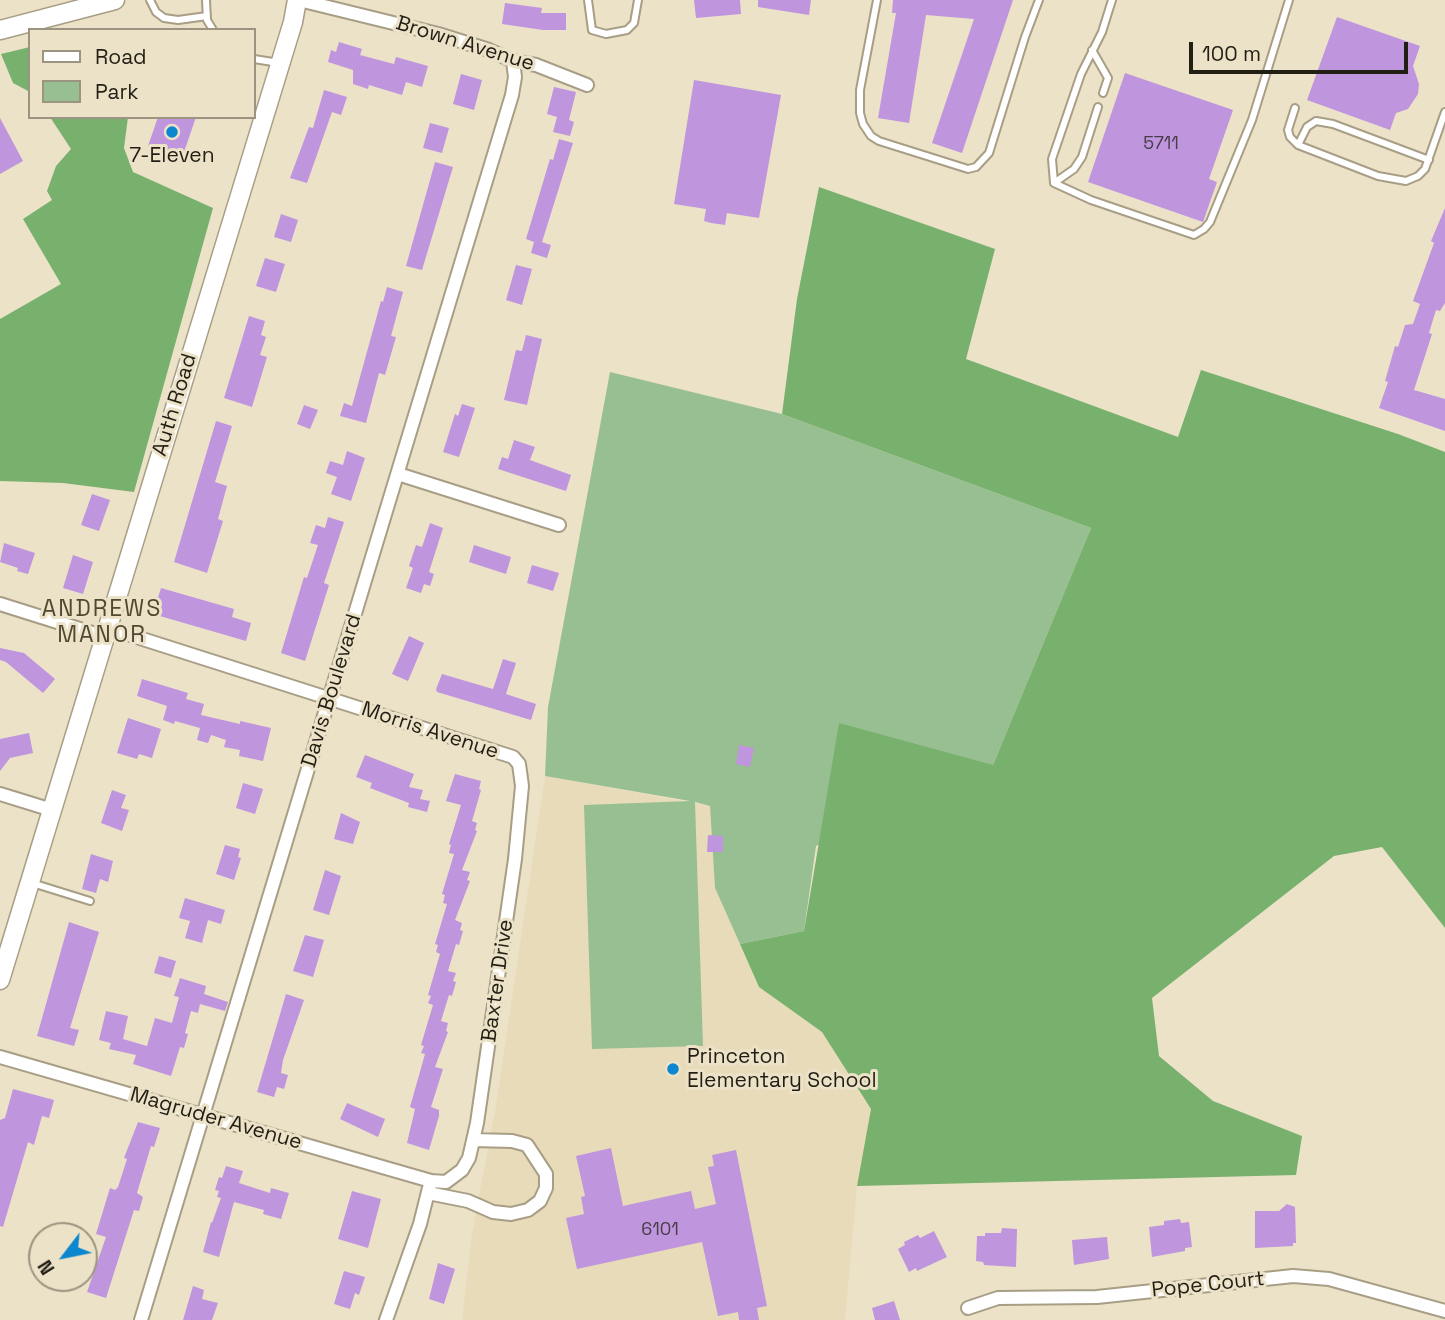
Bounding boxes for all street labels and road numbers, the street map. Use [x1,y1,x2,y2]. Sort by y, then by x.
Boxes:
street label: Brown Avenue [393,11,537,77]
street label: Auth Road [148,351,202,459]
street label: Davis Boulevard [297,611,367,771]
street label: Morris Avenue [358,697,502,765]
street label: Baxter Drive [477,918,519,1044]
street label: Magruder Avenue [127,1082,305,1156]
street label: Pope Court [1150,1267,1266,1303]

